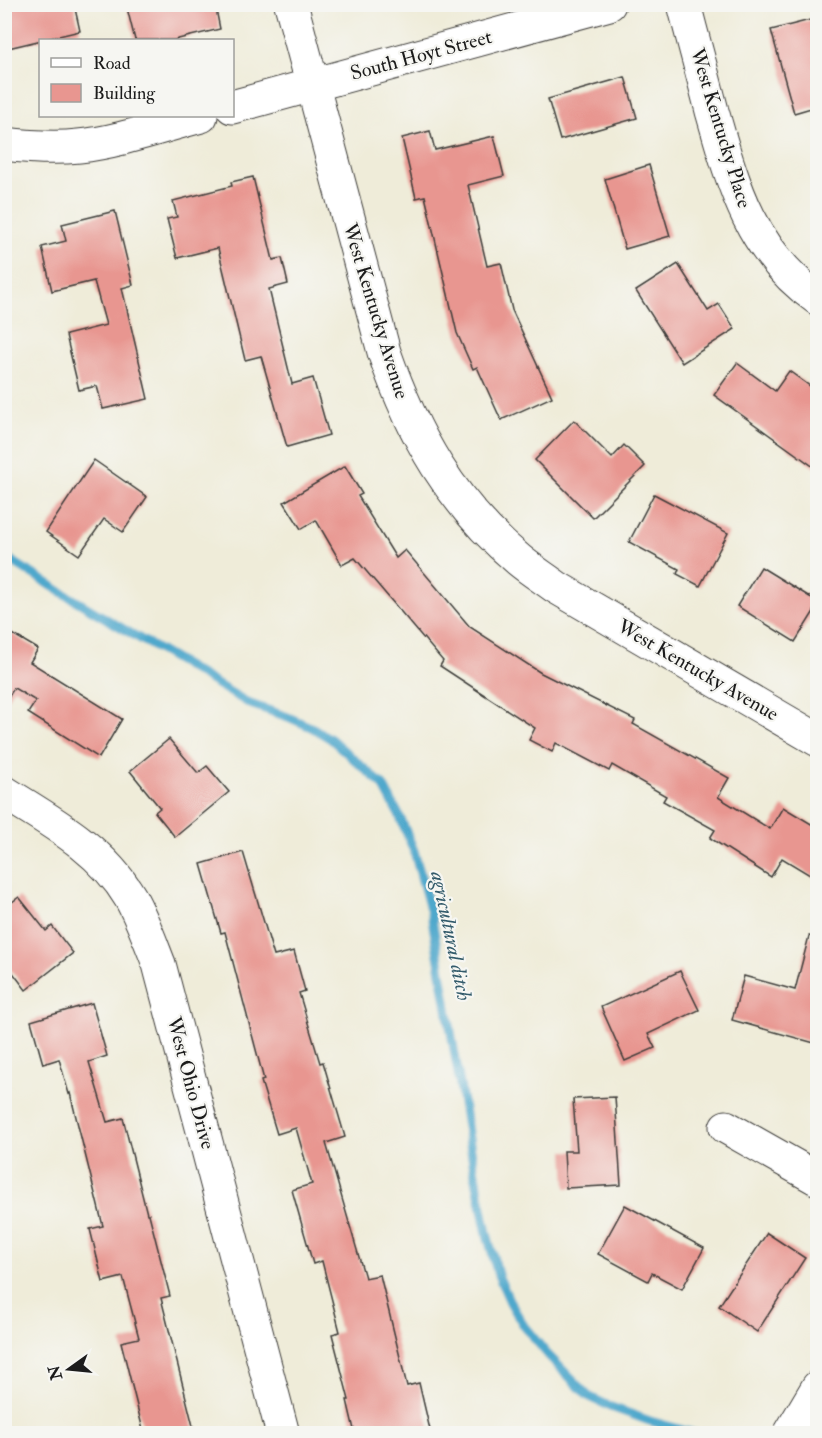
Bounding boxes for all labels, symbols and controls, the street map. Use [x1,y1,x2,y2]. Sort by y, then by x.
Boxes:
street label: South Hoyt Street [347,24,495,86]
legend [39,39,234,117]
street label: West Kentucky Place [685,44,757,211]
text: Road [93,52,131,75]
text: Building [93,82,156,105]
street label: West Kentucky Avenue [337,219,415,402]
street label: West Kentucky Avenue [612,613,783,726]
water label: agricultural ditch [424,868,478,1003]
street label: West Ohio Drive [161,1013,221,1152]
north arrow [39,1339,99,1399]
text: N [44,1362,67,1383]

